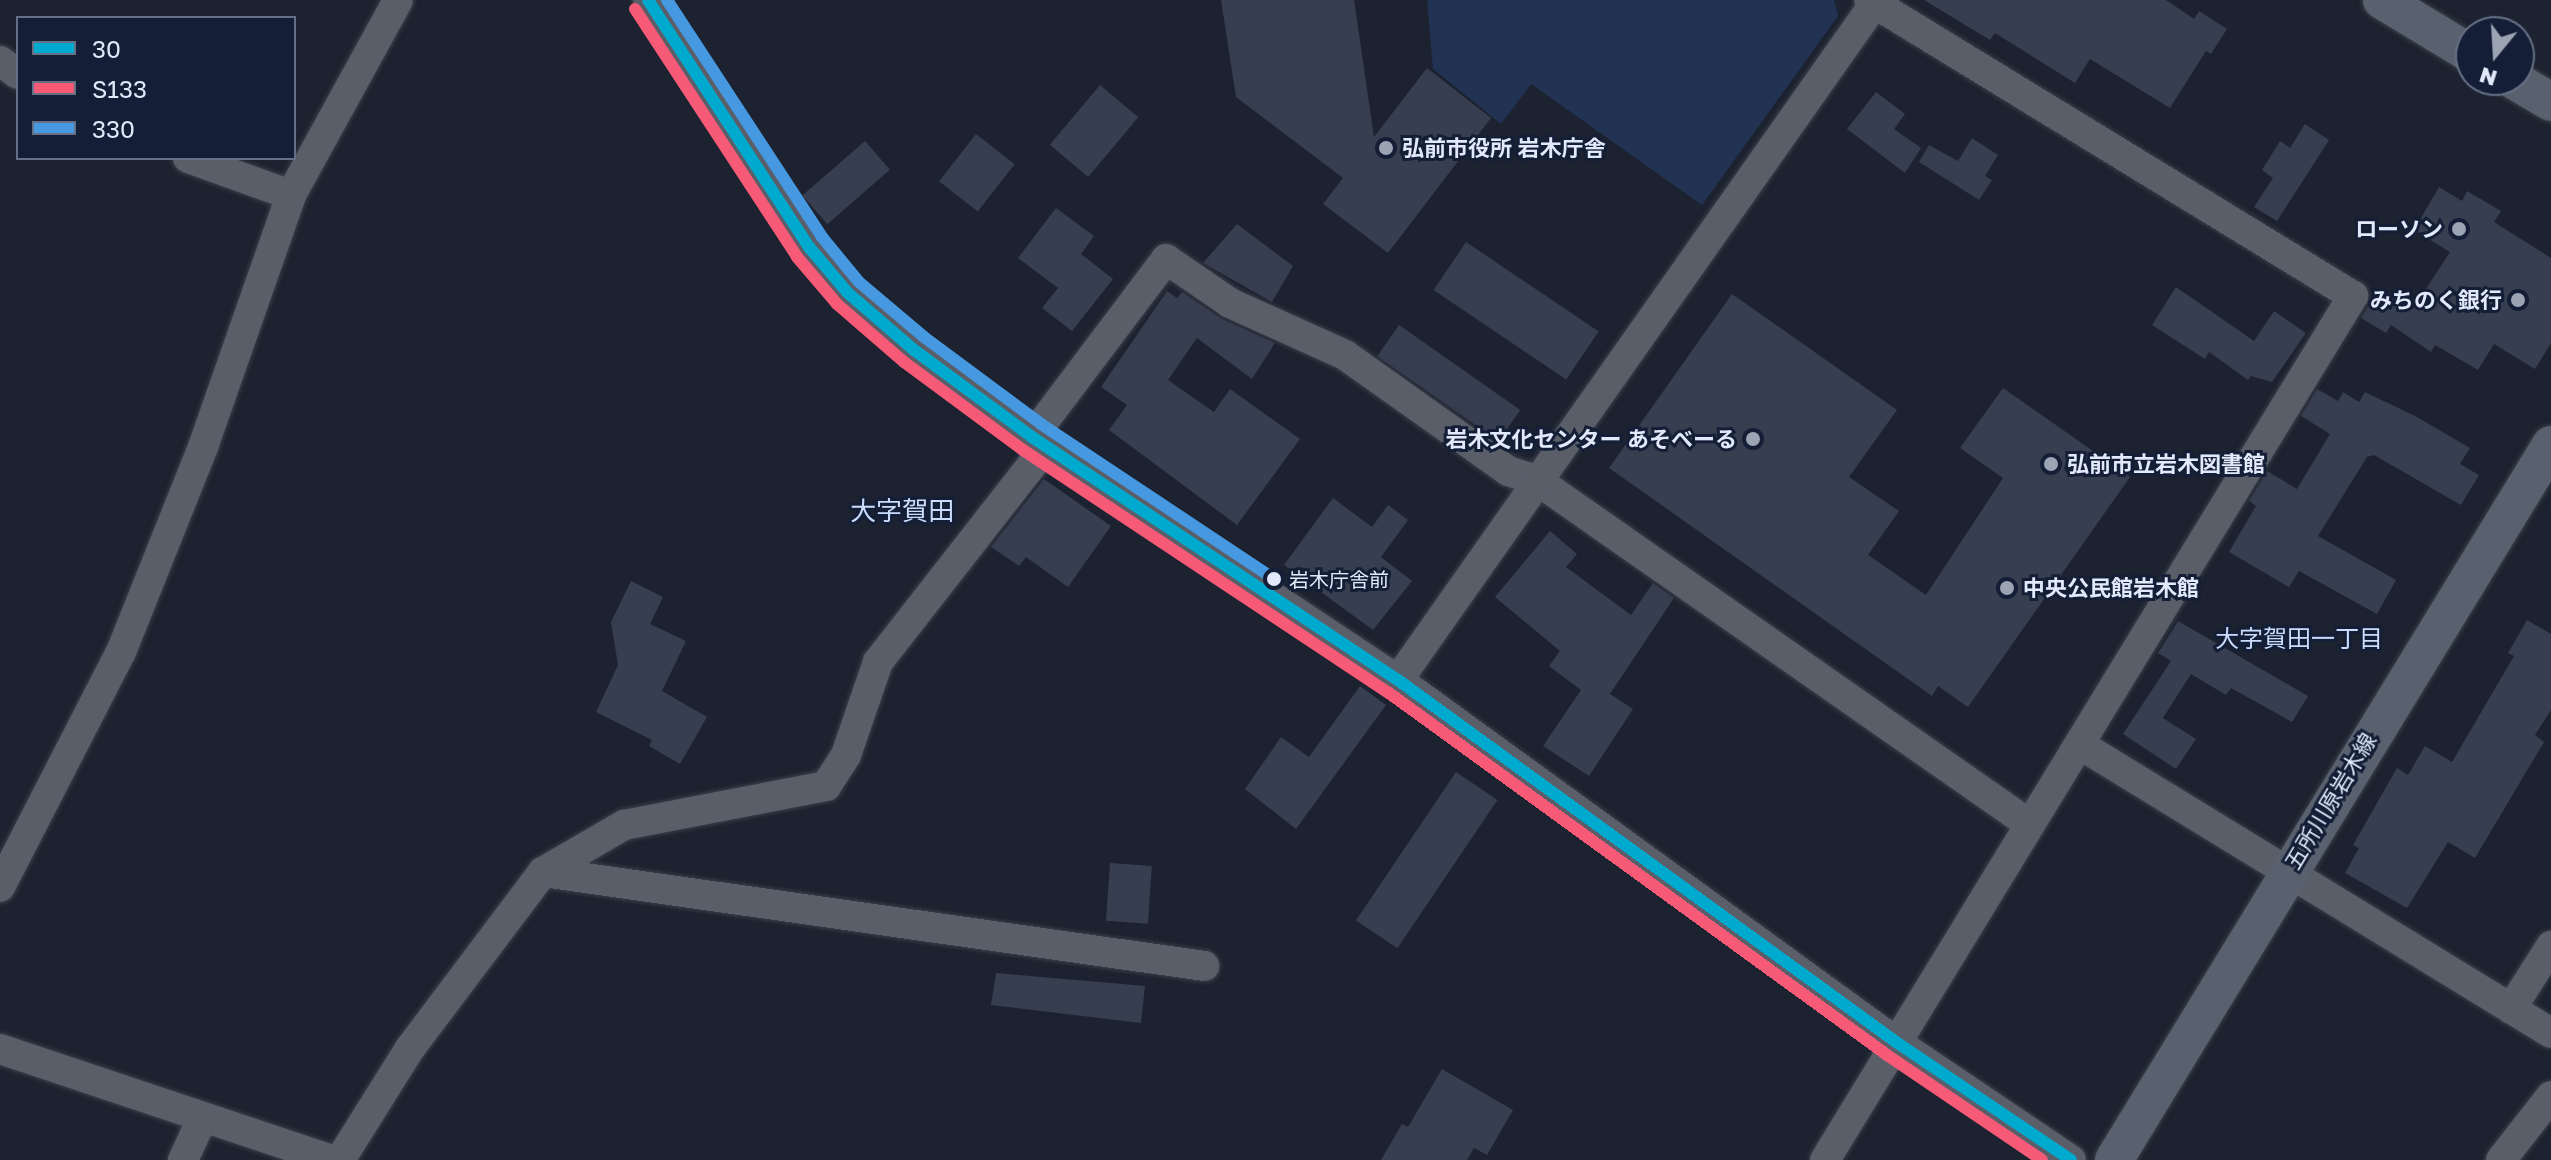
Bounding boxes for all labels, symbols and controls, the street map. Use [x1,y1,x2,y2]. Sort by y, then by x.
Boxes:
legend [16,16,296,160]
north arrow [2455,16,2535,96]
text: 30 [92,34,121,63]
text: N [2476,62,2500,93]
text: S133 [92,74,147,103]
text: 330 [92,114,135,143]
place label: 弘前市役所 岩木庁舎 [1402,135,1605,161]
marker: 弘前市役所 岩木庁舎 [1377,139,1395,157]
place label: ローソン [2355,216,2443,242]
marker: ローソン [2450,220,2468,238]
place label: みちのく銀行 [2370,287,2502,313]
marker: みちのく銀行 [2509,291,2527,309]
place label: 岩木文化センター あそべーる [1446,426,1737,452]
marker: 岩木文化センター あそべーる [1744,430,1762,448]
place label: 弘前市立岩木図書館 [2067,451,2265,477]
marker: 弘前市立岩木図書館 [2042,455,2060,473]
district label: 大字賀田 [850,495,954,527]
place label: 岩木庁舎前 [1289,567,1389,591]
marker: 岩木庁舎前 [1266,571,1282,587]
place label: 中央公民館岩木館 [2023,575,2199,601]
marker: 中央公民館岩木館 [1998,579,2016,597]
district label: 大字賀田一丁目 [2215,624,2383,652]
street label: 五所川原岩木線 [2279,728,2381,874]

